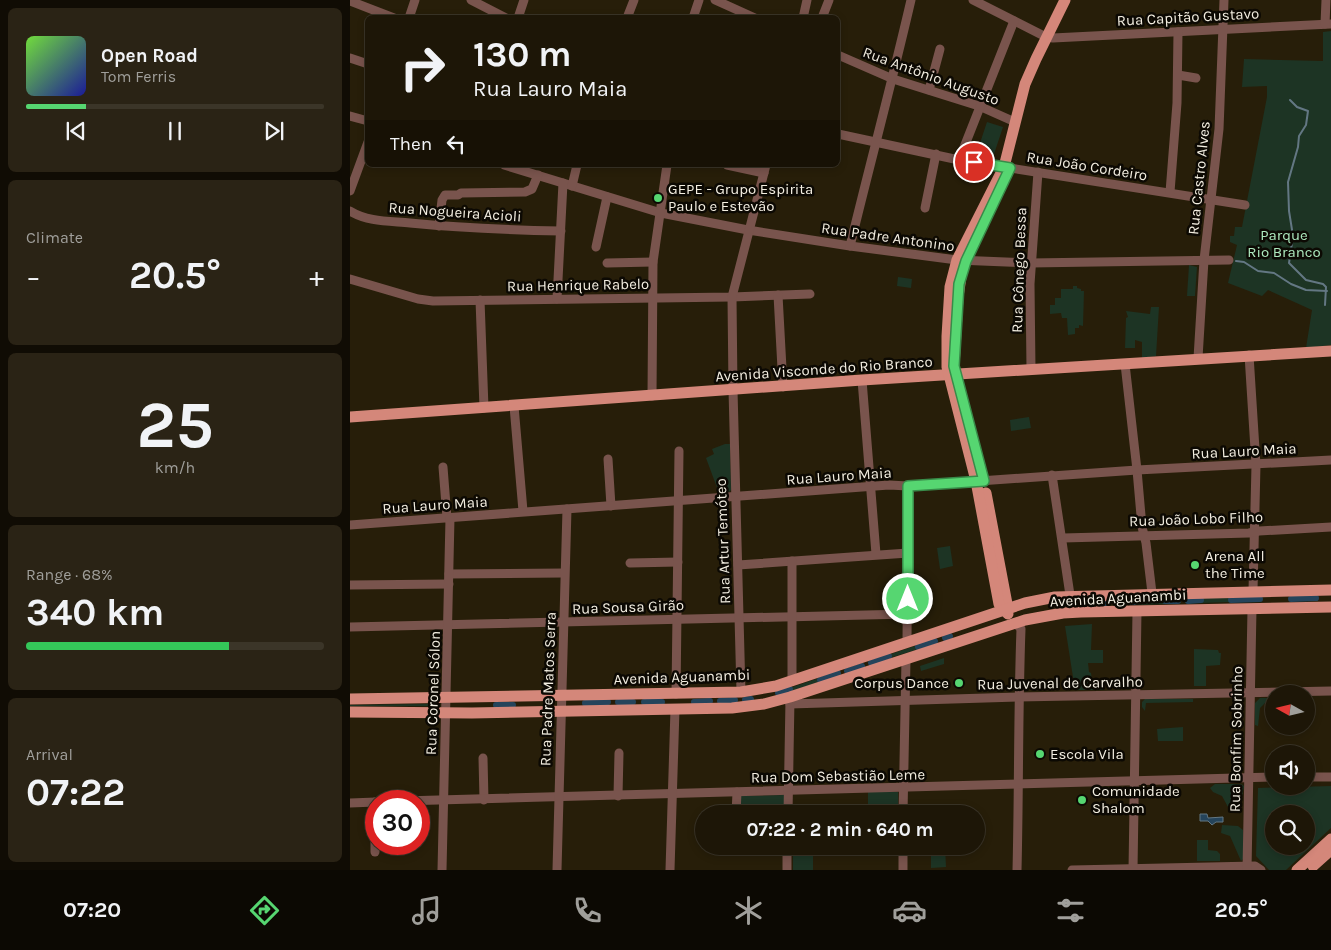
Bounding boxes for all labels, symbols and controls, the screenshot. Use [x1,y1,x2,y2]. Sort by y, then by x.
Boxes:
street label: Rua Capitão Gustavo [1116,4,1260,30]
text: 130 m [473,34,571,75]
icon: right [390,35,455,100]
street label: Rua Antônio Augusto [860,43,1002,109]
text: Open Road [101,45,198,67]
text: Tom Ferris [101,67,176,86]
text: Rua Lauro Maia [473,76,627,102]
icon: previous [62,117,90,145]
icon: pause [161,117,189,145]
icon: next [260,117,288,145]
street label: Rua Castro Alves [1184,120,1214,236]
icon: left [442,130,470,158]
text: Then [390,133,432,155]
pin [953,141,995,183]
icon: arrive [960,148,988,176]
street label: Rua João Cordeiro [1025,148,1149,184]
place label: GEPE - Grupo Espirita Paulo e Estevão [668,180,813,215]
marker: GEPE - Grupo Espirita Paulo e Estevão [652,192,664,204]
street label: Rua Nogueira Acioli [388,198,522,226]
street label: Rua Cônego Bessa [1008,207,1030,333]
street label: Rua Padre Antonino [820,219,956,255]
park label: Parque Rio Branco [1247,226,1321,261]
text: Climate [26,228,83,247]
text: 20.5° [129,253,221,298]
text: − [26,260,41,293]
text: + [309,260,324,293]
street label: Rua Henrique Rabelo [507,275,649,295]
street label: Avenida Visconde do Rio Branco [715,352,933,386]
text: 25 [136,387,214,463]
street label: Rua Lauro Maia [1191,439,1297,463]
text: km/h [155,458,195,477]
street label: Rua Lauro Maia [786,463,892,489]
street label: Rua Artur Temóteo [712,478,734,604]
street label: Rua Lauro Maia [382,492,488,518]
street label: Rua João Lobo Filho [1129,508,1263,530]
place label: Arena All the Time [1205,547,1265,582]
marker: Arena All the Time [1189,559,1201,571]
text: Range · 68% [26,565,113,584]
position arrow [881,572,933,624]
street label: Avenida Aguanambi [1049,585,1187,611]
text: 340 km [26,590,164,635]
street label: Rua Sousa Girão [572,596,684,618]
street label: Rua Padre Matos Serra [536,612,560,766]
street label: Rua Coronel Sólon [422,631,444,755]
street label: Avenida Aguanambi [613,666,751,688]
street label: Rua Bonfim Sobrinho [1226,666,1246,812]
street label: Rua Juvenal de Carvalho [977,673,1143,693]
place label: Corpus Dance [854,674,949,692]
marker: Corpus Dance [953,677,965,689]
north arrow [1265,685,1315,735]
map controls [1265,685,1315,855]
text: Arrival [26,745,73,764]
place label: Escola Vila [1050,745,1124,763]
button: sound [1265,745,1315,795]
marker: Escola Vila [1034,748,1046,760]
street label: Rua Dom Sebastião Leme [751,765,925,787]
text: 07:22 [26,770,125,815]
place label: Comunidade Shalom [1092,782,1180,817]
speed limit sign: 30 [365,790,430,855]
marker: Comunidade Shalom [1076,794,1088,806]
button: search [1265,805,1315,855]
text: 07:22 · 2 min · 640 m [746,819,934,841]
icon: directions [247,893,282,928]
icon: music [409,893,444,928]
icon: phone [570,893,605,928]
icon: climate [731,893,766,928]
icon: car [892,893,927,928]
icon: filters [1053,893,1088,928]
text: 07:20 [63,897,121,923]
text: 20.5° [1215,897,1268,923]

